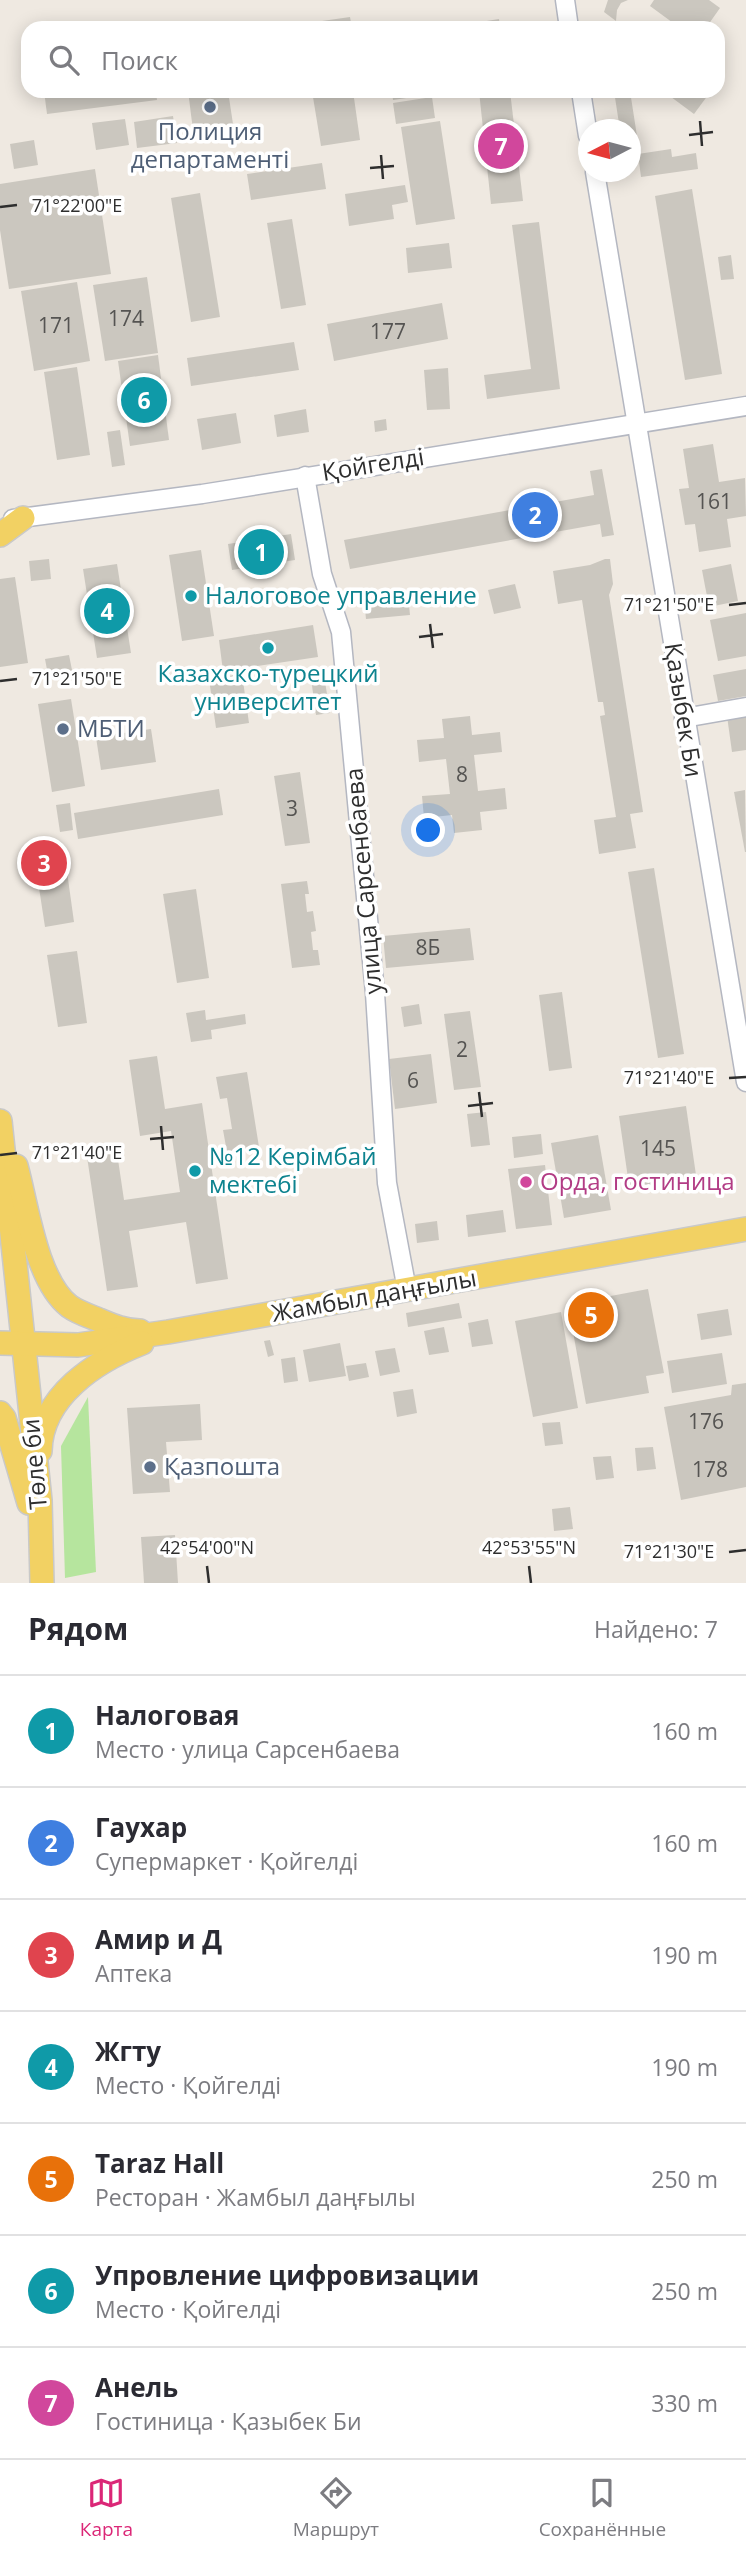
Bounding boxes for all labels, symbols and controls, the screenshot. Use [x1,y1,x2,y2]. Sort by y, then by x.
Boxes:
search box [21,21,725,98]
icon: search [45,41,83,79]
text: Поиск [101,42,178,78]
marker: Полиция департаменті [202,99,218,115]
place label: Полиция департаменті [131,114,289,175]
north arrow [578,119,641,182]
pin: 7 [478,120,524,172]
text: 71°22'00"E [32,193,122,217]
house number: 174 [108,304,144,332]
house number: 171 [38,311,74,339]
house number: 177 [370,317,406,345]
pin: 6 [121,374,167,426]
street label: Қойгелді [319,439,426,488]
house number: 161 [696,487,732,515]
pin: 2 [512,489,558,541]
pin: 1 [238,526,284,578]
place label: Налоговое управление [205,578,477,611]
pin: 4 [84,585,130,637]
marker: Налоговое управление [183,588,199,604]
text: 71°21'50"E [624,592,714,616]
marker: Казахско-турецкий университет [260,640,276,656]
street label: Қазыбек Би [658,640,711,779]
place label: Казахско-турецкий университет [158,656,378,717]
text: 71°21'50"E [32,666,122,690]
place label: МБТИ [77,711,145,744]
marker: МБТИ [55,721,71,737]
house number: 8 [456,760,468,788]
street label: улица Сарсенбаева [336,767,389,996]
house number: 3 [286,794,298,822]
your location [411,813,445,847]
pin: 3 [21,837,67,889]
house number: 8Б [416,933,440,961]
house number: 2 [456,1035,468,1063]
text: 71°21'40"E [624,1065,714,1089]
house number: 6 [407,1066,419,1094]
house number: 145 [640,1134,676,1162]
place label: №12 Керімбай мектебі [209,1139,376,1200]
text: 71°21'40"E [32,1140,122,1164]
marker: №12 Керімбай мектебі [187,1163,203,1179]
place label: Орда, гостиница [540,1164,735,1197]
marker: Орда, гостиница [518,1174,534,1190]
street label: Жамбыл даңғылы [269,1260,479,1329]
pin: 5 [568,1289,614,1341]
house number: 176 [688,1407,724,1435]
street label: Төле би [13,1418,54,1511]
place label: Қазпошта [164,1449,280,1482]
house number: 178 [692,1455,728,1483]
marker: Қазпошта [142,1459,158,1475]
text: 42°54'00"N [160,1535,254,1559]
text: 42°53'55"N [482,1535,576,1559]
text: 71°21'30"E [624,1539,714,1563]
text: Рядом [28,1608,128,1649]
text: Найдено: 7 [594,1613,718,1645]
text: Налоговая [95,1697,239,1733]
text: 1 [44,1715,58,1747]
text: 160 m [651,1715,718,1747]
text: Место · улица Сарсенбаева [95,1733,400,1765]
text: Гаухар [95,1809,187,1845]
text: 2 [44,1827,58,1859]
text: 160 m [651,1827,718,1859]
text: Супермаркет · Қойгелді [95,1845,358,1877]
text: Амир и Д [95,1921,222,1957]
text: 3 [44,1939,58,1971]
text: 190 m [651,1939,718,1971]
text: Аптека [95,1957,172,1989]
text: Жгту [95,2033,161,2069]
text: 4 [44,2051,58,2083]
text: 190 m [651,2051,718,2083]
text: Место · Қойгелді [95,2069,281,2101]
text: Taraz Hall [95,2145,224,2181]
text: 5 [44,2163,58,2195]
text: 250 m [651,2163,718,2195]
text: Ресторан · Жамбыл даңғылы [95,2181,416,2213]
text: Упровление цифровизации [95,2257,479,2293]
text: 6 [44,2275,58,2307]
text: 250 m [651,2275,718,2307]
text: Место · Қойгелді [95,2293,281,2325]
text: Анель [95,2369,178,2405]
text: 7 [44,2387,58,2419]
text: 330 m [651,2387,718,2419]
text: Гостиница · Қазыбек Би [95,2405,362,2437]
tab: Карта [80,2474,133,2542]
tab: Маршрут [293,2474,379,2542]
tab: Сохранённые [539,2474,666,2542]

